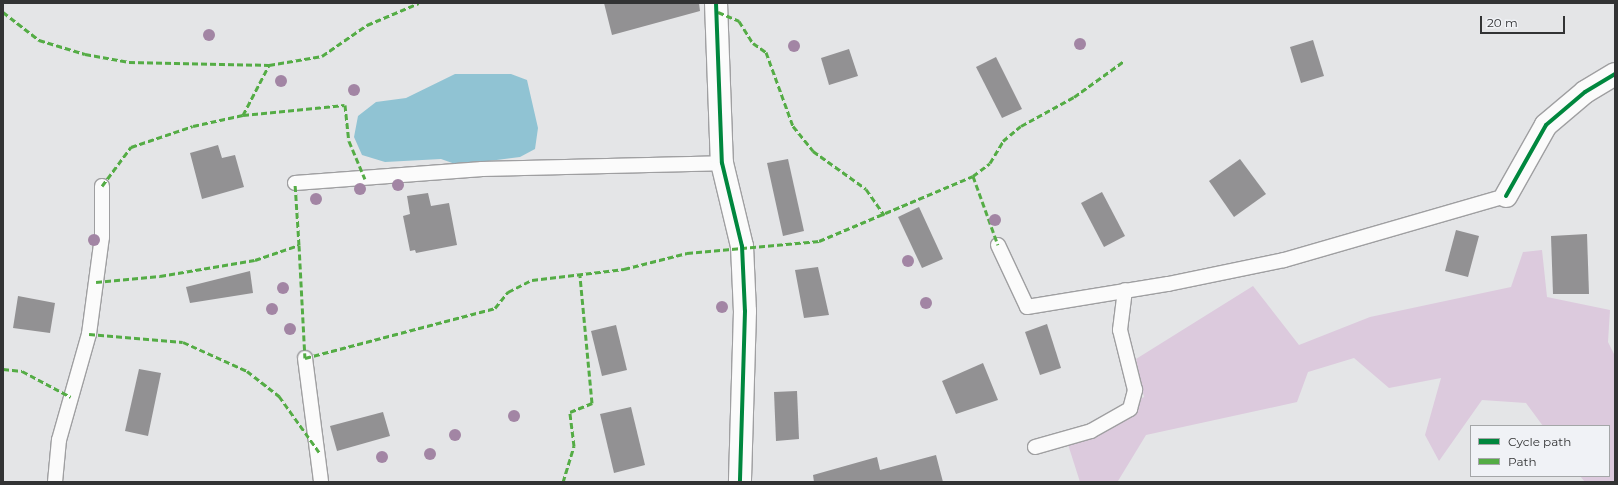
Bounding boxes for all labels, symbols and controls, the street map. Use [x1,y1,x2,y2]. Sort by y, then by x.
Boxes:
scale bar [1482,8,1567,34]
text: 20 m [1487,15,1518,30]
legend [1470,425,1610,477]
text: Cycle path [1508,434,1571,449]
text: Path [1508,454,1537,469]

